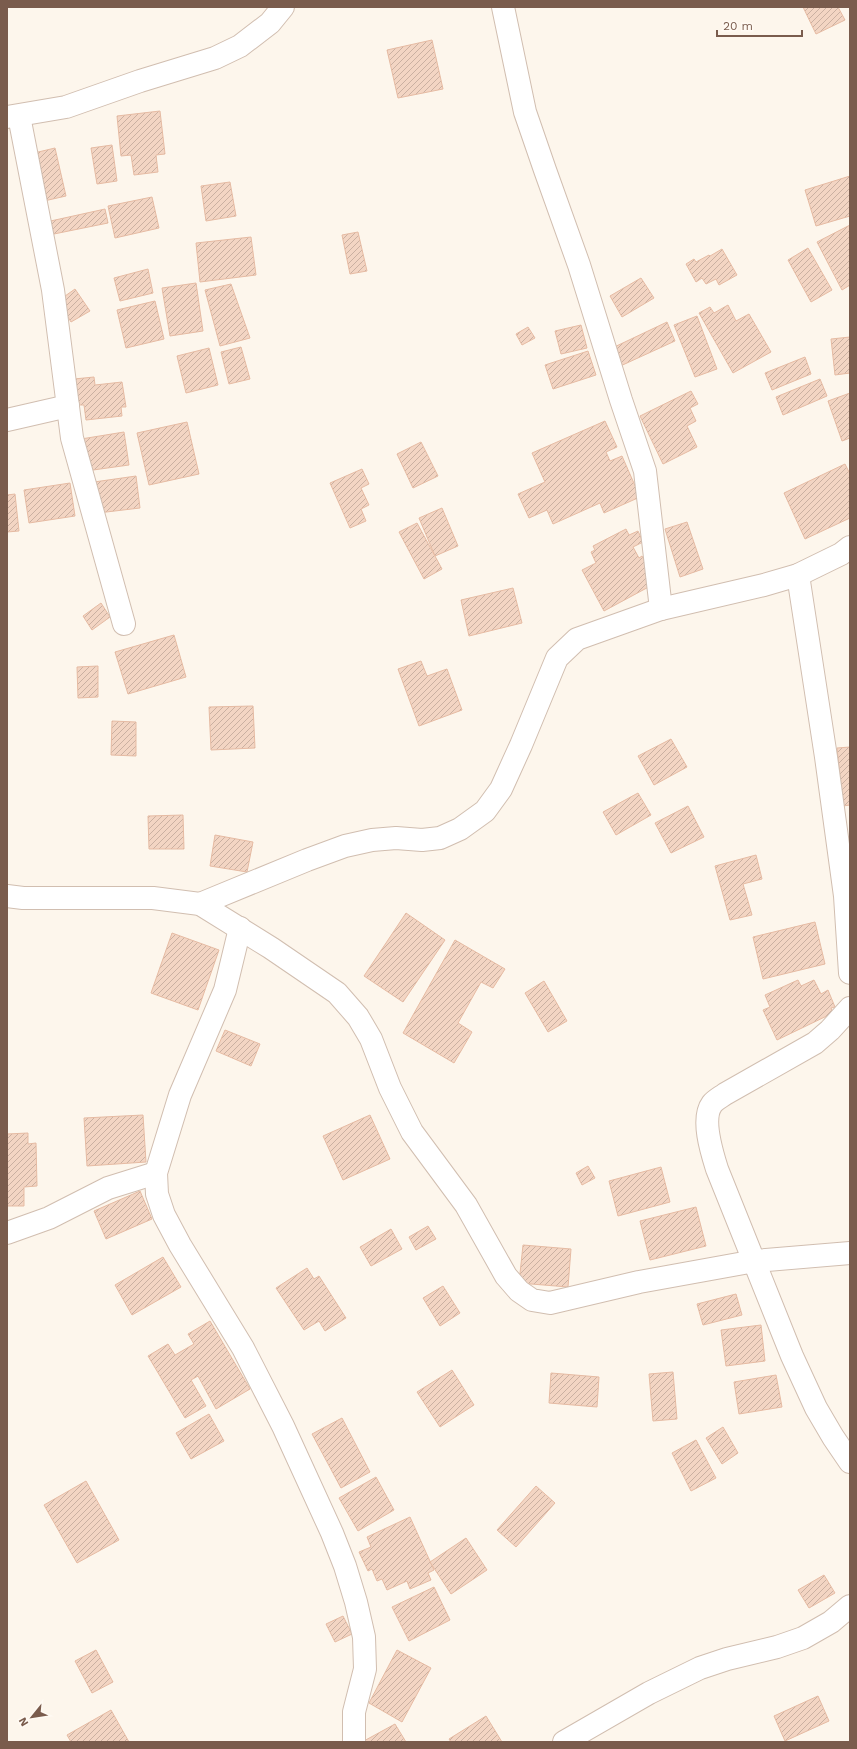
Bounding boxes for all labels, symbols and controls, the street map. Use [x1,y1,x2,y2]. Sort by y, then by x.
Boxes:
scale bar [717,12,802,38]
text: 20 m [723,19,753,33]
north arrow [12,1697,52,1737]
text: N [16,1715,31,1729]

